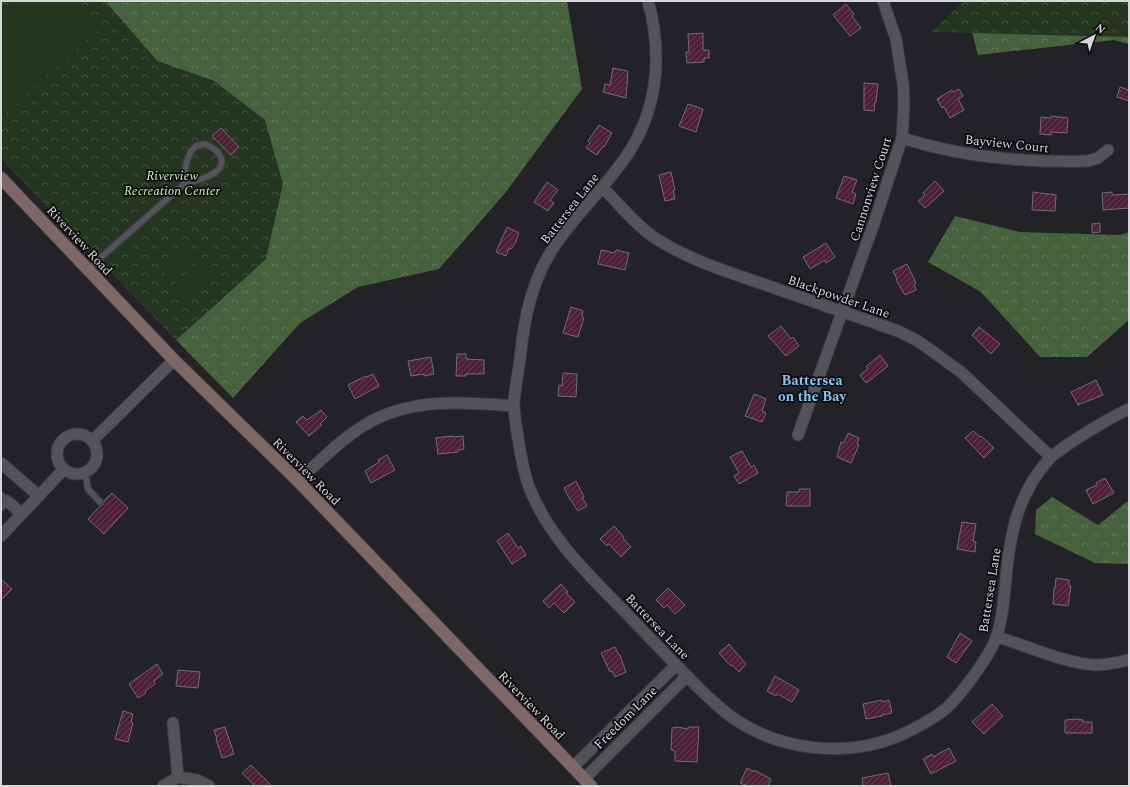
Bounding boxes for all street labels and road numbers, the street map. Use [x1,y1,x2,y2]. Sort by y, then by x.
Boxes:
street label: Bayview Court [964,130,1050,158]
street label: Cannonview Court [845,134,897,244]
street label: Battersea Lane [536,169,604,248]
street label: Riverview Road [41,201,117,280]
street label: Blackpowder Lane [785,270,892,324]
street label: Riverview Road [268,433,345,510]
street label: Battersea Lane [973,546,1007,634]
street label: Battersea Lane [620,589,694,664]
street label: Riverview Road [493,667,569,745]
street label: Freedom Lane [589,681,662,754]

